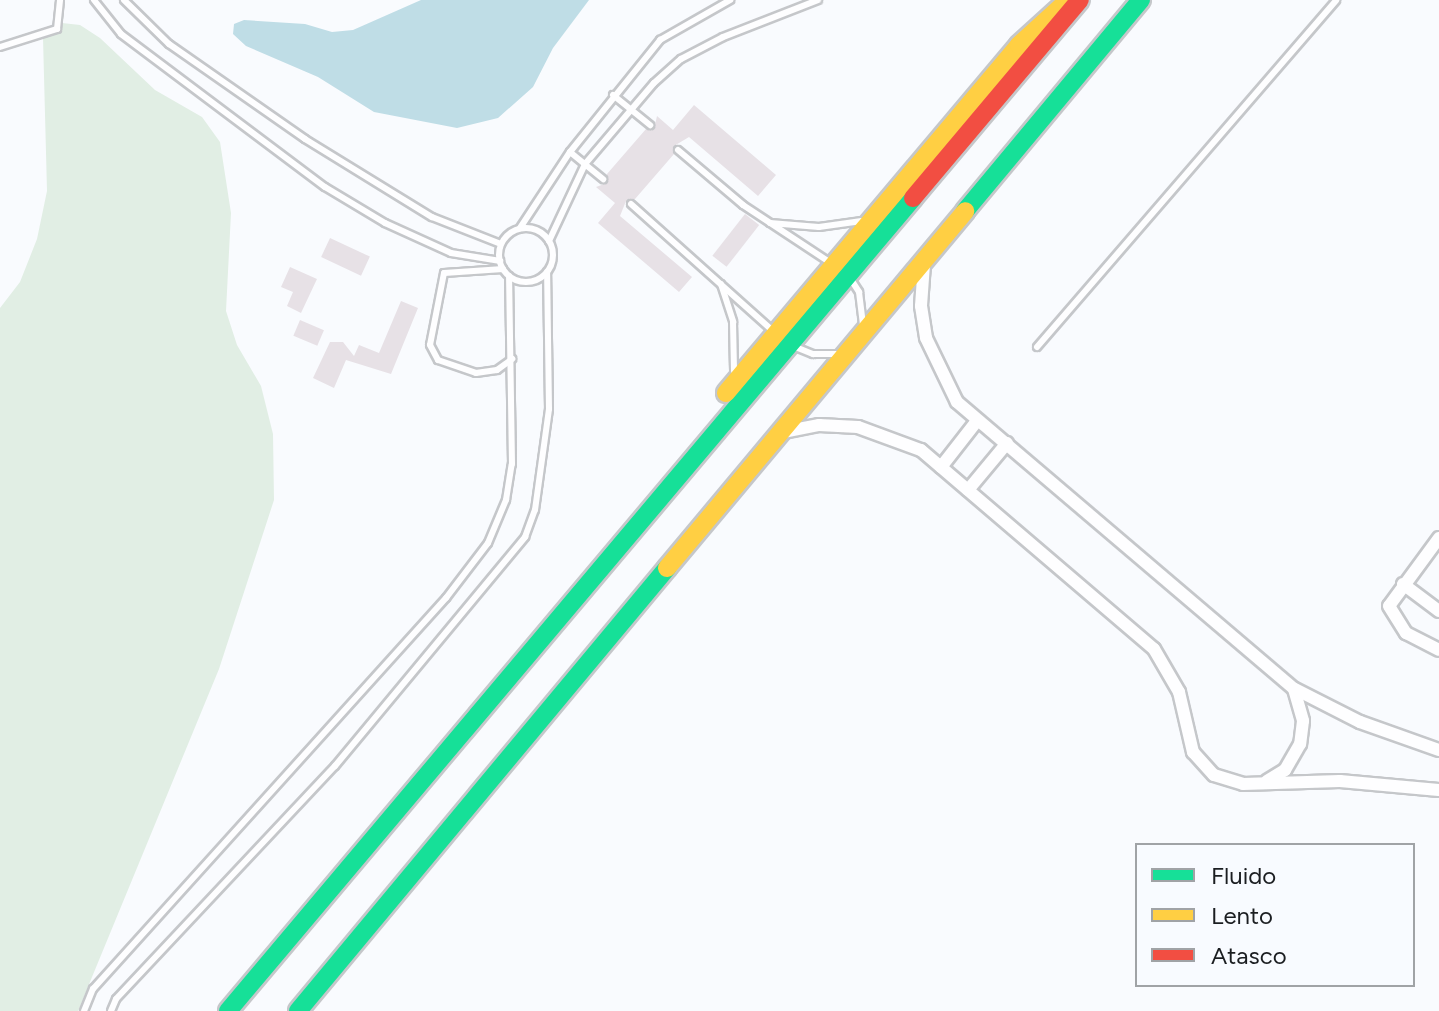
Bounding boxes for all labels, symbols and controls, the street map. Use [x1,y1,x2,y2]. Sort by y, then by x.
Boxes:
legend [1135,843,1415,987]
text: Fluido [1211,861,1276,890]
text: Lento [1211,901,1273,930]
text: Atasco [1211,941,1287,970]

